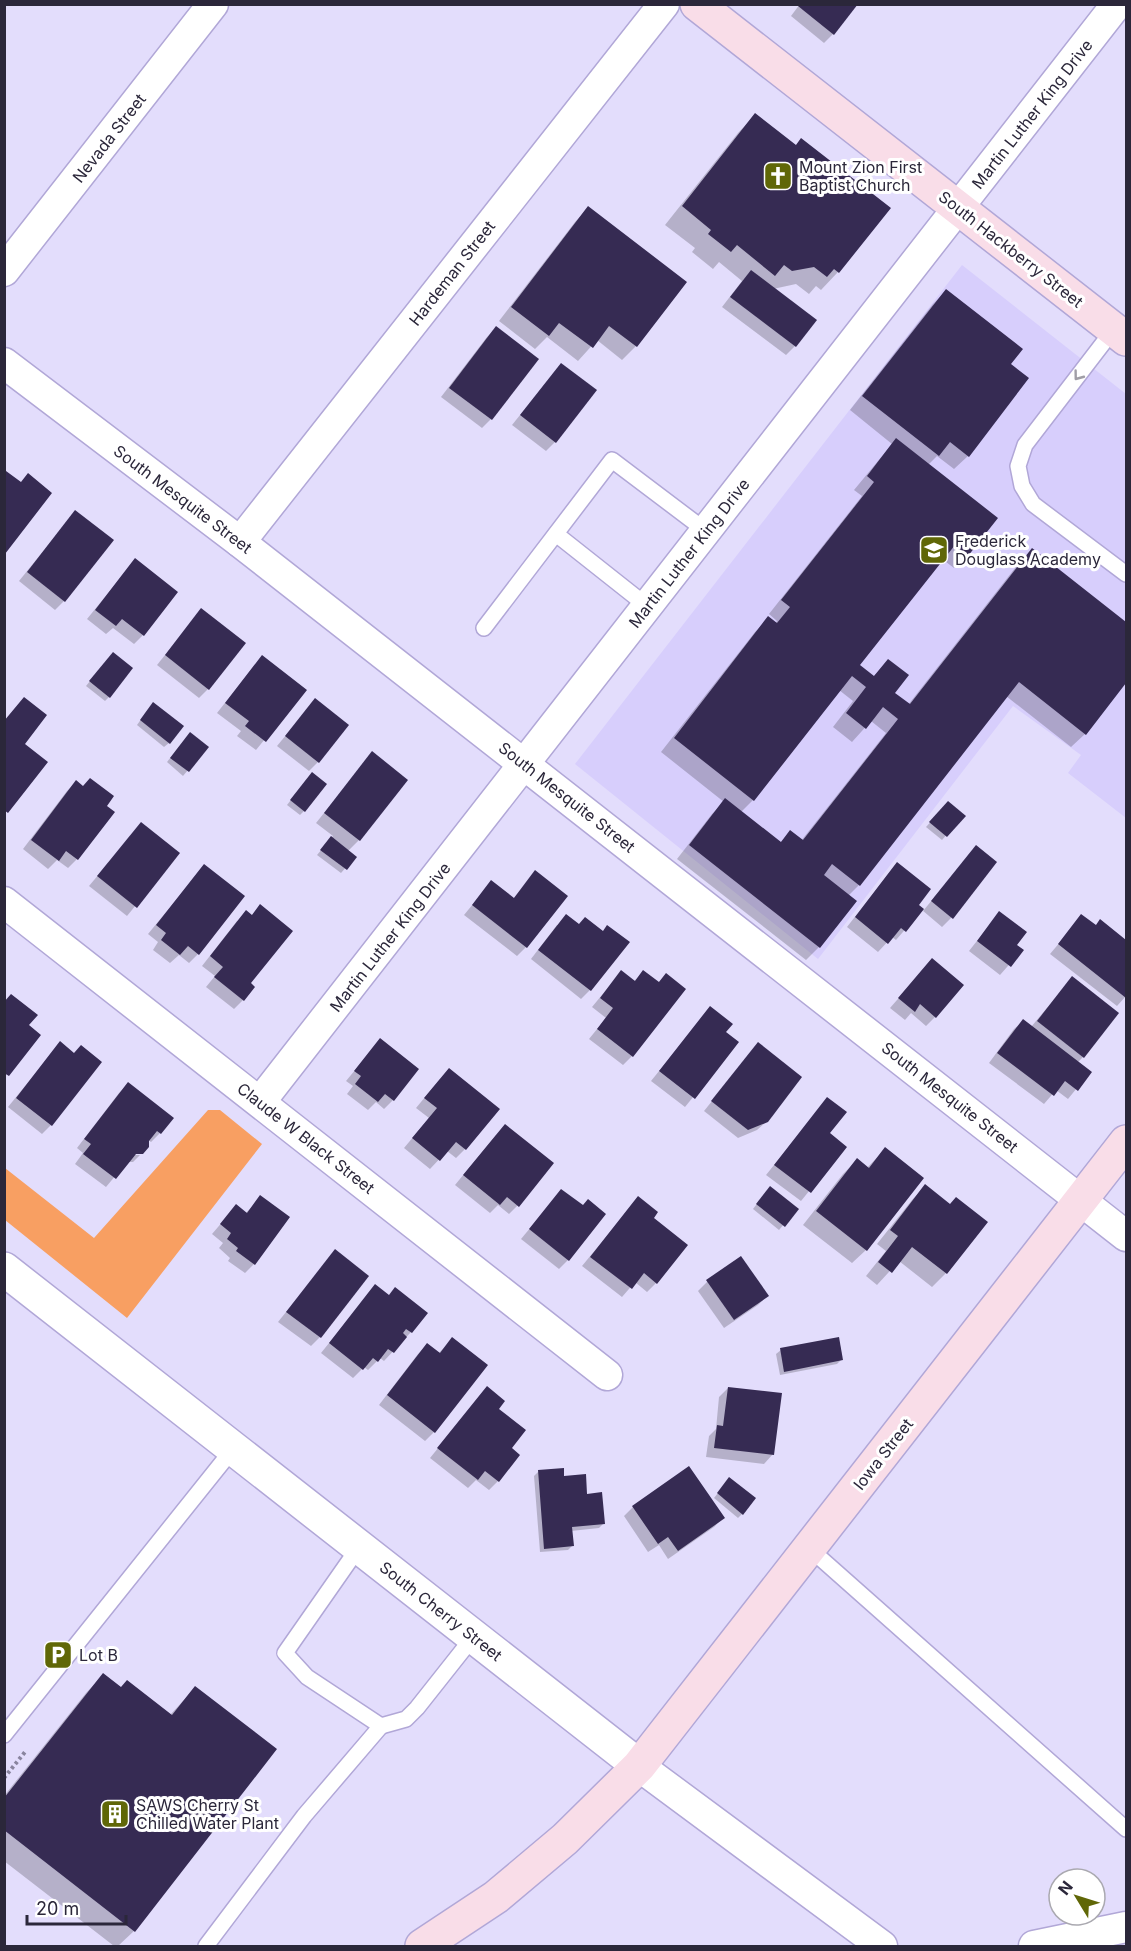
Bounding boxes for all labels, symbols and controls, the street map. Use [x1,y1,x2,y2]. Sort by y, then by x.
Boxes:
street label: Martin Luther King Drive [967,35,1097,193]
street label: Nevada Street [68,90,150,186]
place label: Mount Zion First Baptist Church [799,157,922,195]
church icon: Mount Zion First Baptist Church [762,160,794,192]
street label: South Hackberry Street [935,186,1087,312]
street label: Hardeman Street [405,216,499,330]
one-way arrow [1074,369,1085,380]
street label: South Mesquite Street [110,440,256,558]
street label: Martin Luther King Drive [624,474,754,632]
place label: Frederick Douglass Academy [955,531,1101,569]
school or university icon: Frederick Douglass Academy [918,534,950,566]
street label: South Mesquite Street [495,737,639,857]
street label: Martin Luther King Drive [325,858,455,1016]
street label: South Mesquite Street [878,1037,1022,1157]
street label: Claude W Black Street [233,1078,379,1198]
street label: Iowa Street [849,1414,917,1494]
street label: South Cherry Street [376,1557,506,1665]
parking icon: Lot B [42,1639,74,1671]
place label: Lot B [79,1645,118,1665]
place label: SAWS Cherry St Chilled Water Plant [136,1795,279,1833]
building icon: SAWS Cherry St Chilled Water Plant [99,1798,131,1830]
north arrow [1047,1867,1107,1927]
text: N [1054,1877,1077,1899]
scale bar [27,1888,126,1926]
text: 20 m [36,1898,79,1919]

